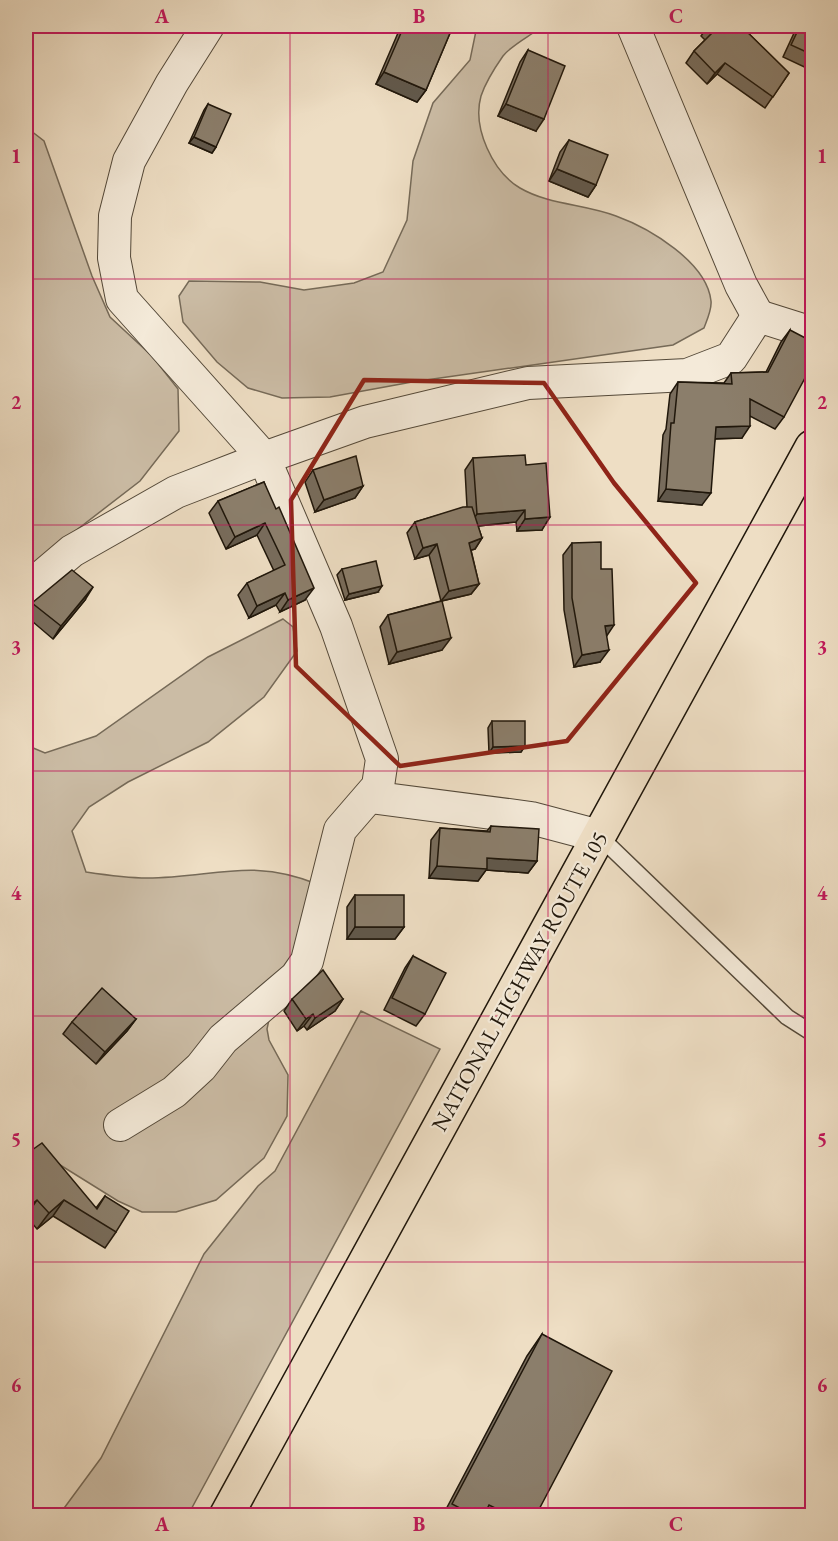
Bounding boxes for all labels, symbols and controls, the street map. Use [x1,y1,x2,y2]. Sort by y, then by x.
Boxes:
text: A [154,3,170,29]
text: B [413,3,425,29]
text: C [669,3,683,29]
text: 1 [11,143,21,169]
text: 1 [817,143,827,169]
text: 2 [11,389,22,415]
text: 2 [817,389,828,415]
text: 3 [11,634,21,660]
text: 3 [817,634,827,660]
street label: NATIONAL HIGHWAY ROUTE 105 [425,826,614,1136]
text: 4 [11,880,22,906]
text: 4 [817,880,828,906]
text: 5 [11,1126,21,1152]
text: 5 [817,1126,827,1152]
text: 6 [11,1372,22,1398]
text: 6 [817,1372,828,1398]
text: A [154,1511,170,1537]
text: B [413,1511,425,1537]
text: C [669,1511,683,1537]

